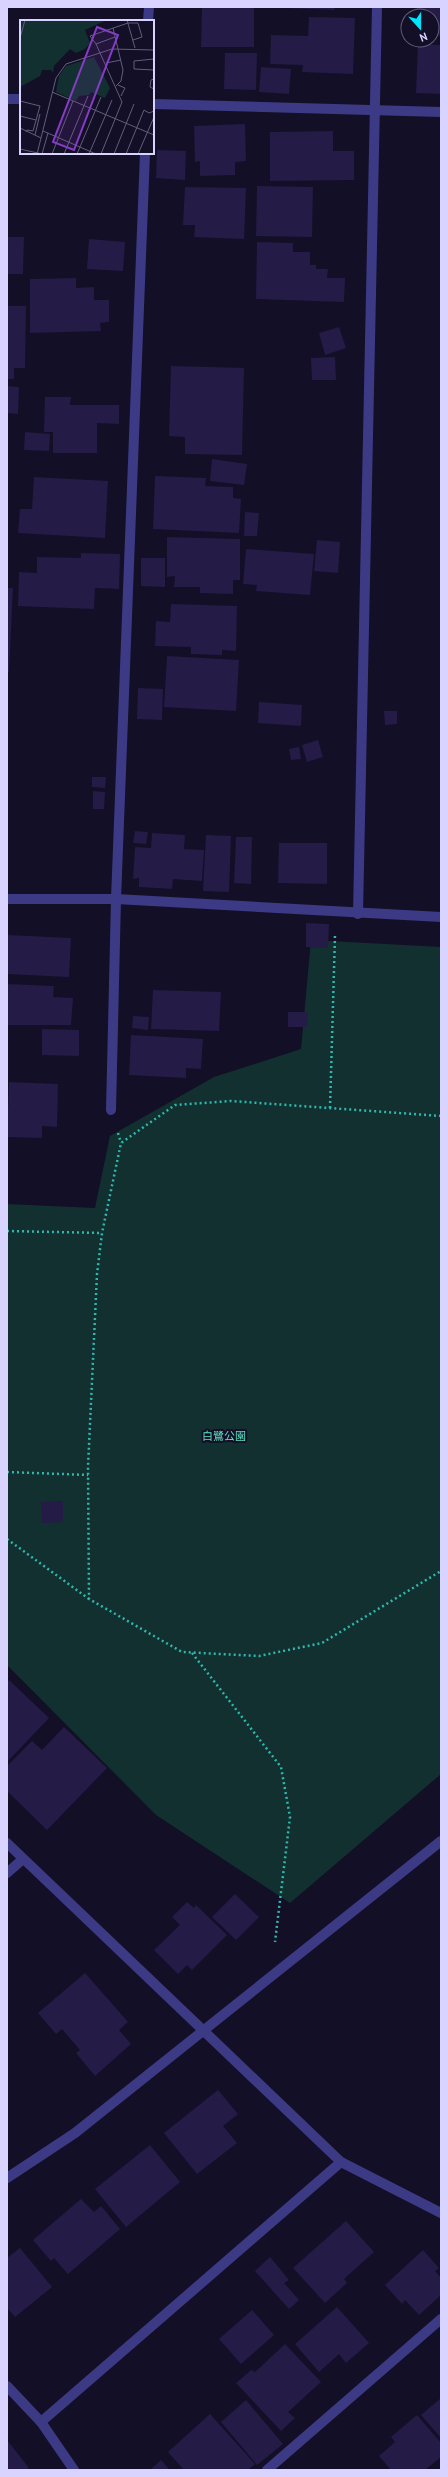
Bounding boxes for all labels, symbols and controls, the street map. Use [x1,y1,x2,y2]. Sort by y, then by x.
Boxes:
north arrow [400,8,440,48]
inset map [20,20,154,154]
text: N [418,30,429,45]
park label: 白鷺公園 [202,1429,246,1443]

